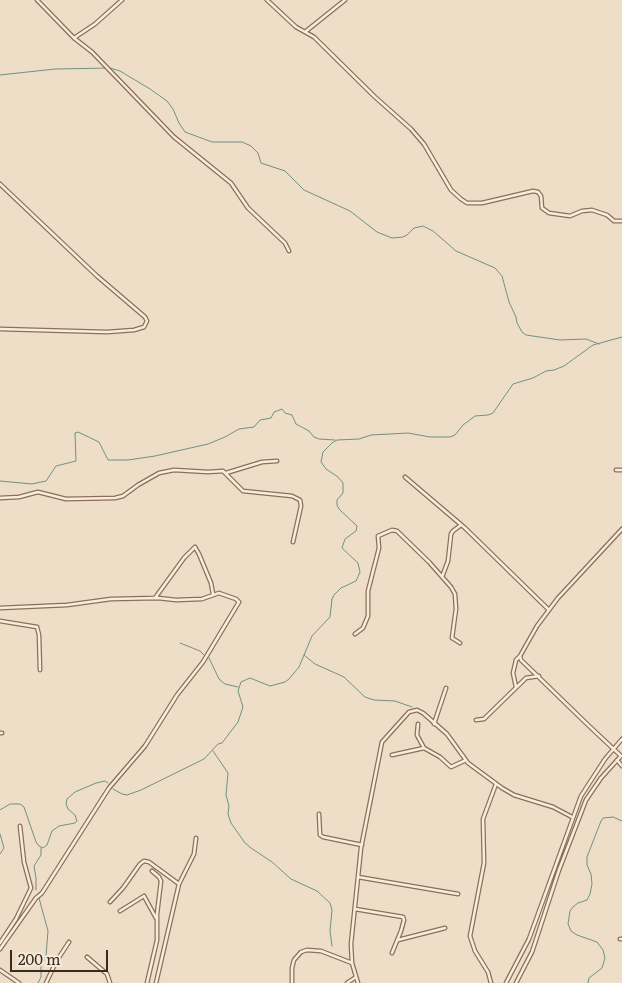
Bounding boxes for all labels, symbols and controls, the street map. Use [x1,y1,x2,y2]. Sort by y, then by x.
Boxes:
scale bar [12,940,110,972]
text: 200 m [18,947,61,970]

